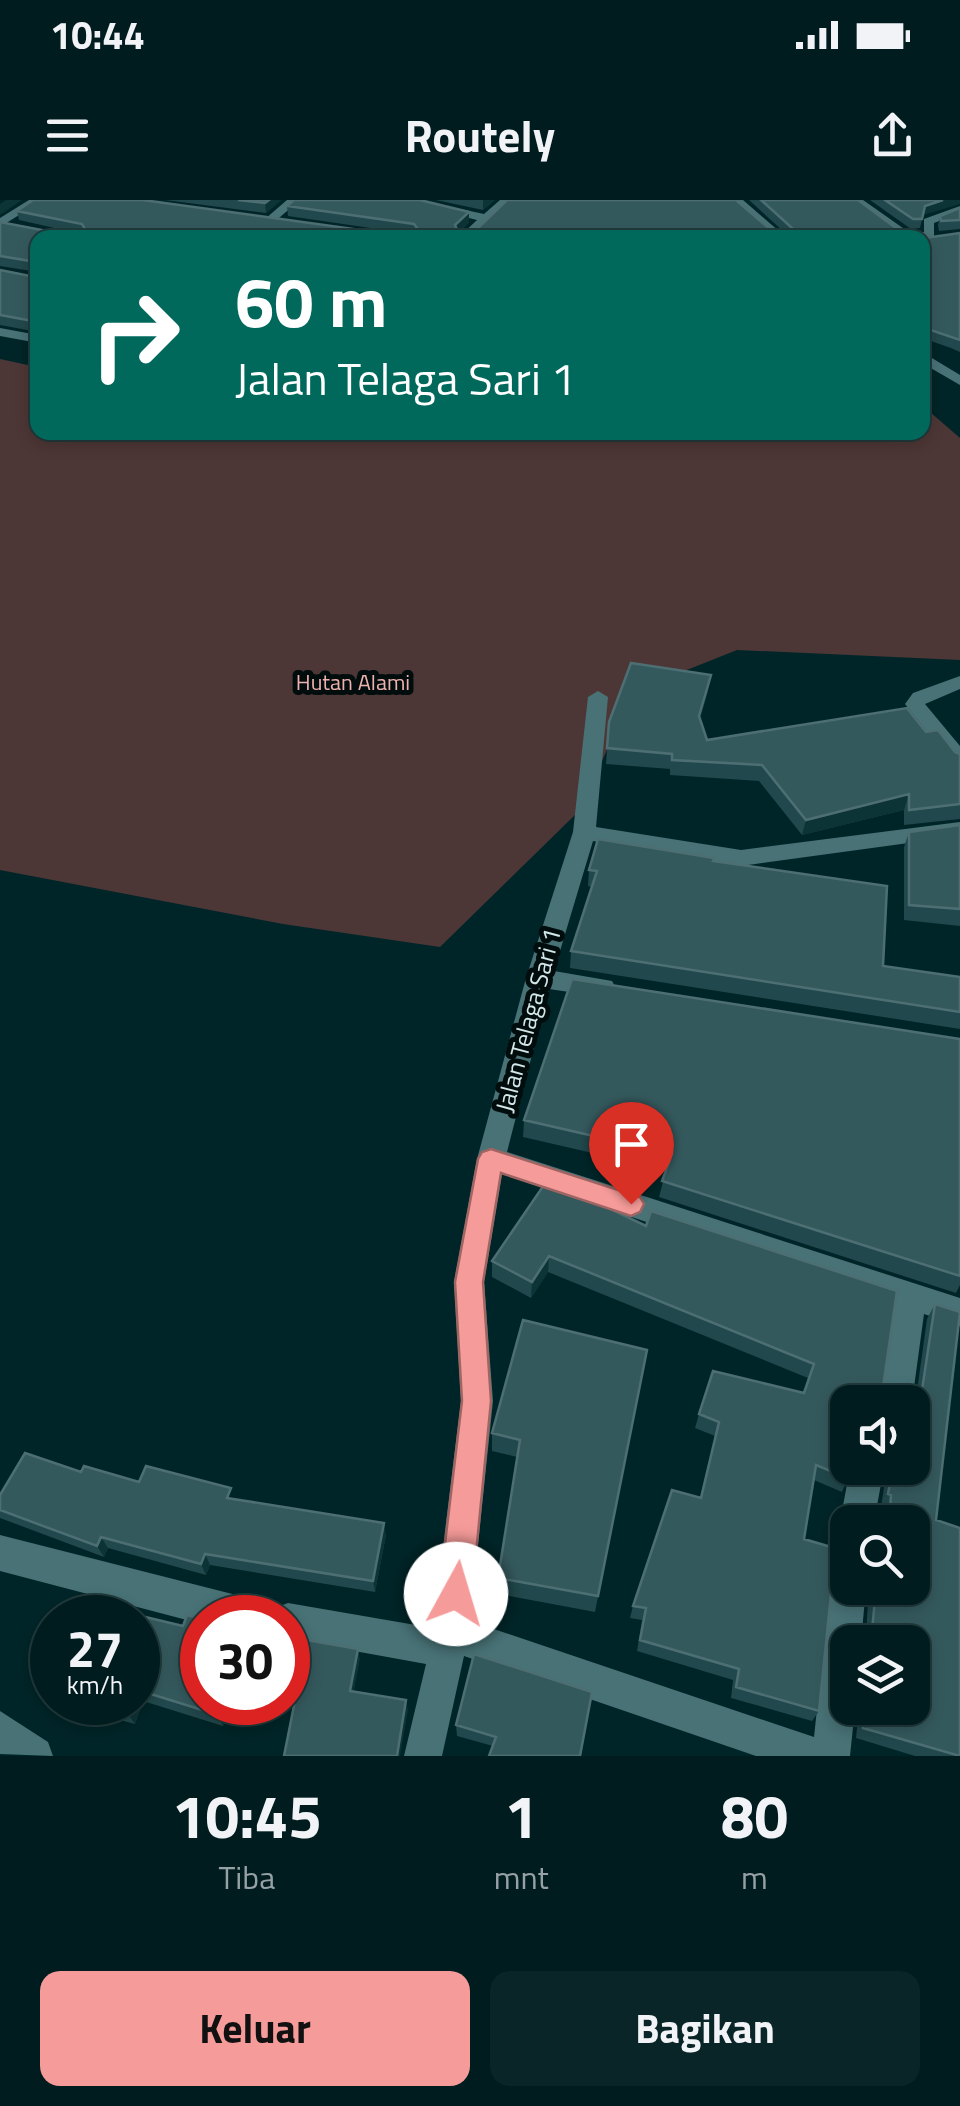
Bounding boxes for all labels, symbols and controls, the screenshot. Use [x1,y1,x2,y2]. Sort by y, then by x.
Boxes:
text: 10:44 [50,6,145,64]
text: Routely [405,101,555,169]
icon: menu [40,108,95,163]
icon: share [865,108,920,163]
text: 60 m [235,248,388,354]
icon: right [70,270,200,400]
text: Jalan Telaga Sari 1 [235,344,576,412]
park label: Hutan Alami [296,665,410,699]
street label: Jalan Telaga Sari 1 [485,924,571,1116]
pin [589,1102,674,1205]
icon: arrive [604,1117,659,1172]
map controls [830,1385,930,1725]
button: sound [830,1385,930,1485]
button: search [830,1505,930,1605]
position arrow [404,1542,508,1646]
speed limit sign: 30 [180,1595,310,1725]
text: 27 [67,1610,123,1686]
button: layers [830,1625,930,1725]
text: km/h [67,1666,123,1704]
text: 10:45 [172,1770,322,1861]
text: 1 [504,1770,538,1861]
text: 80 [721,1770,788,1861]
text: Tiba [219,1853,275,1901]
text: mnt [494,1853,549,1901]
text: m [741,1853,768,1901]
button: Keluar [40,1971,470,2086]
button: Bagikan [490,1971,920,2086]

